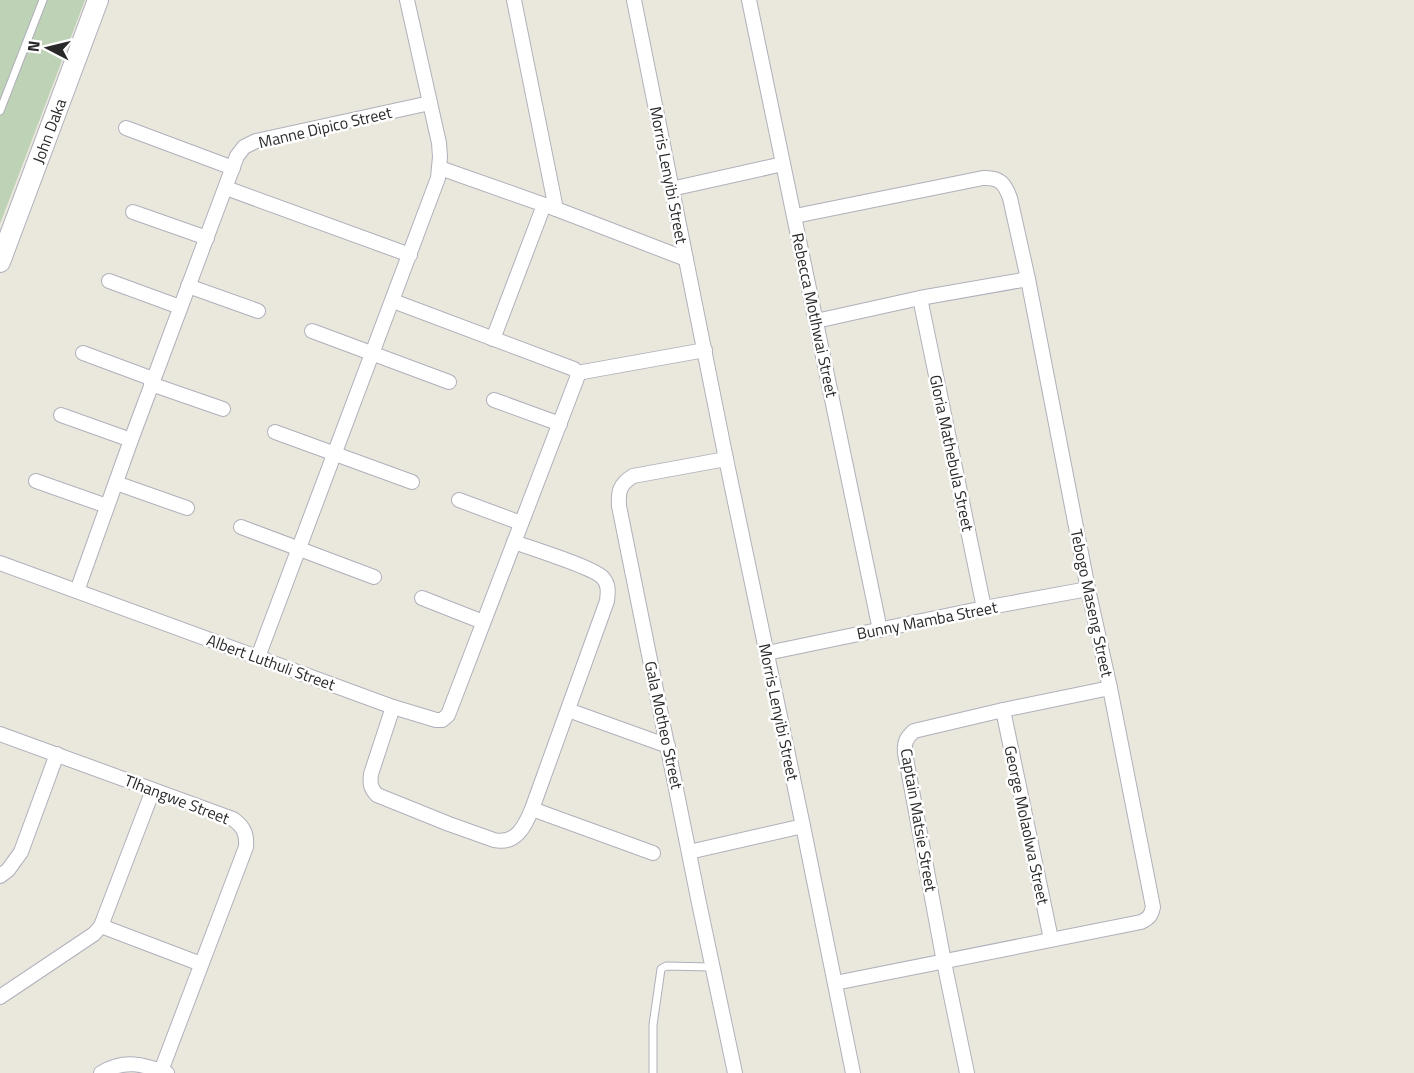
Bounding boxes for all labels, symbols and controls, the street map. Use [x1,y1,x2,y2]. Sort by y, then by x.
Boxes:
north arrow [18,18,78,78]
text: N [21,39,46,53]
street label: John Daka [26,95,72,167]
street label: Manne Dipico Street [256,100,394,154]
street label: Morris Lenyibi Street [644,104,694,246]
street label: Rebecca Motlhwai Street [786,231,844,400]
street label: Gloria Mathebula Street [924,372,980,534]
street label: Tebogo Maseng Street [1065,527,1119,680]
street label: Bunny Mamba Street [855,595,1000,645]
street label: Albert Luthuli Street [203,628,339,697]
street label: Morris Lenyibi Street [753,641,805,783]
street label: Gala Motheo Street [639,659,689,792]
street label: George Molaolwa Street [998,743,1056,907]
street label: Captain Matsie Street [895,746,943,894]
street label: Tlhangwe Street [121,768,233,830]

